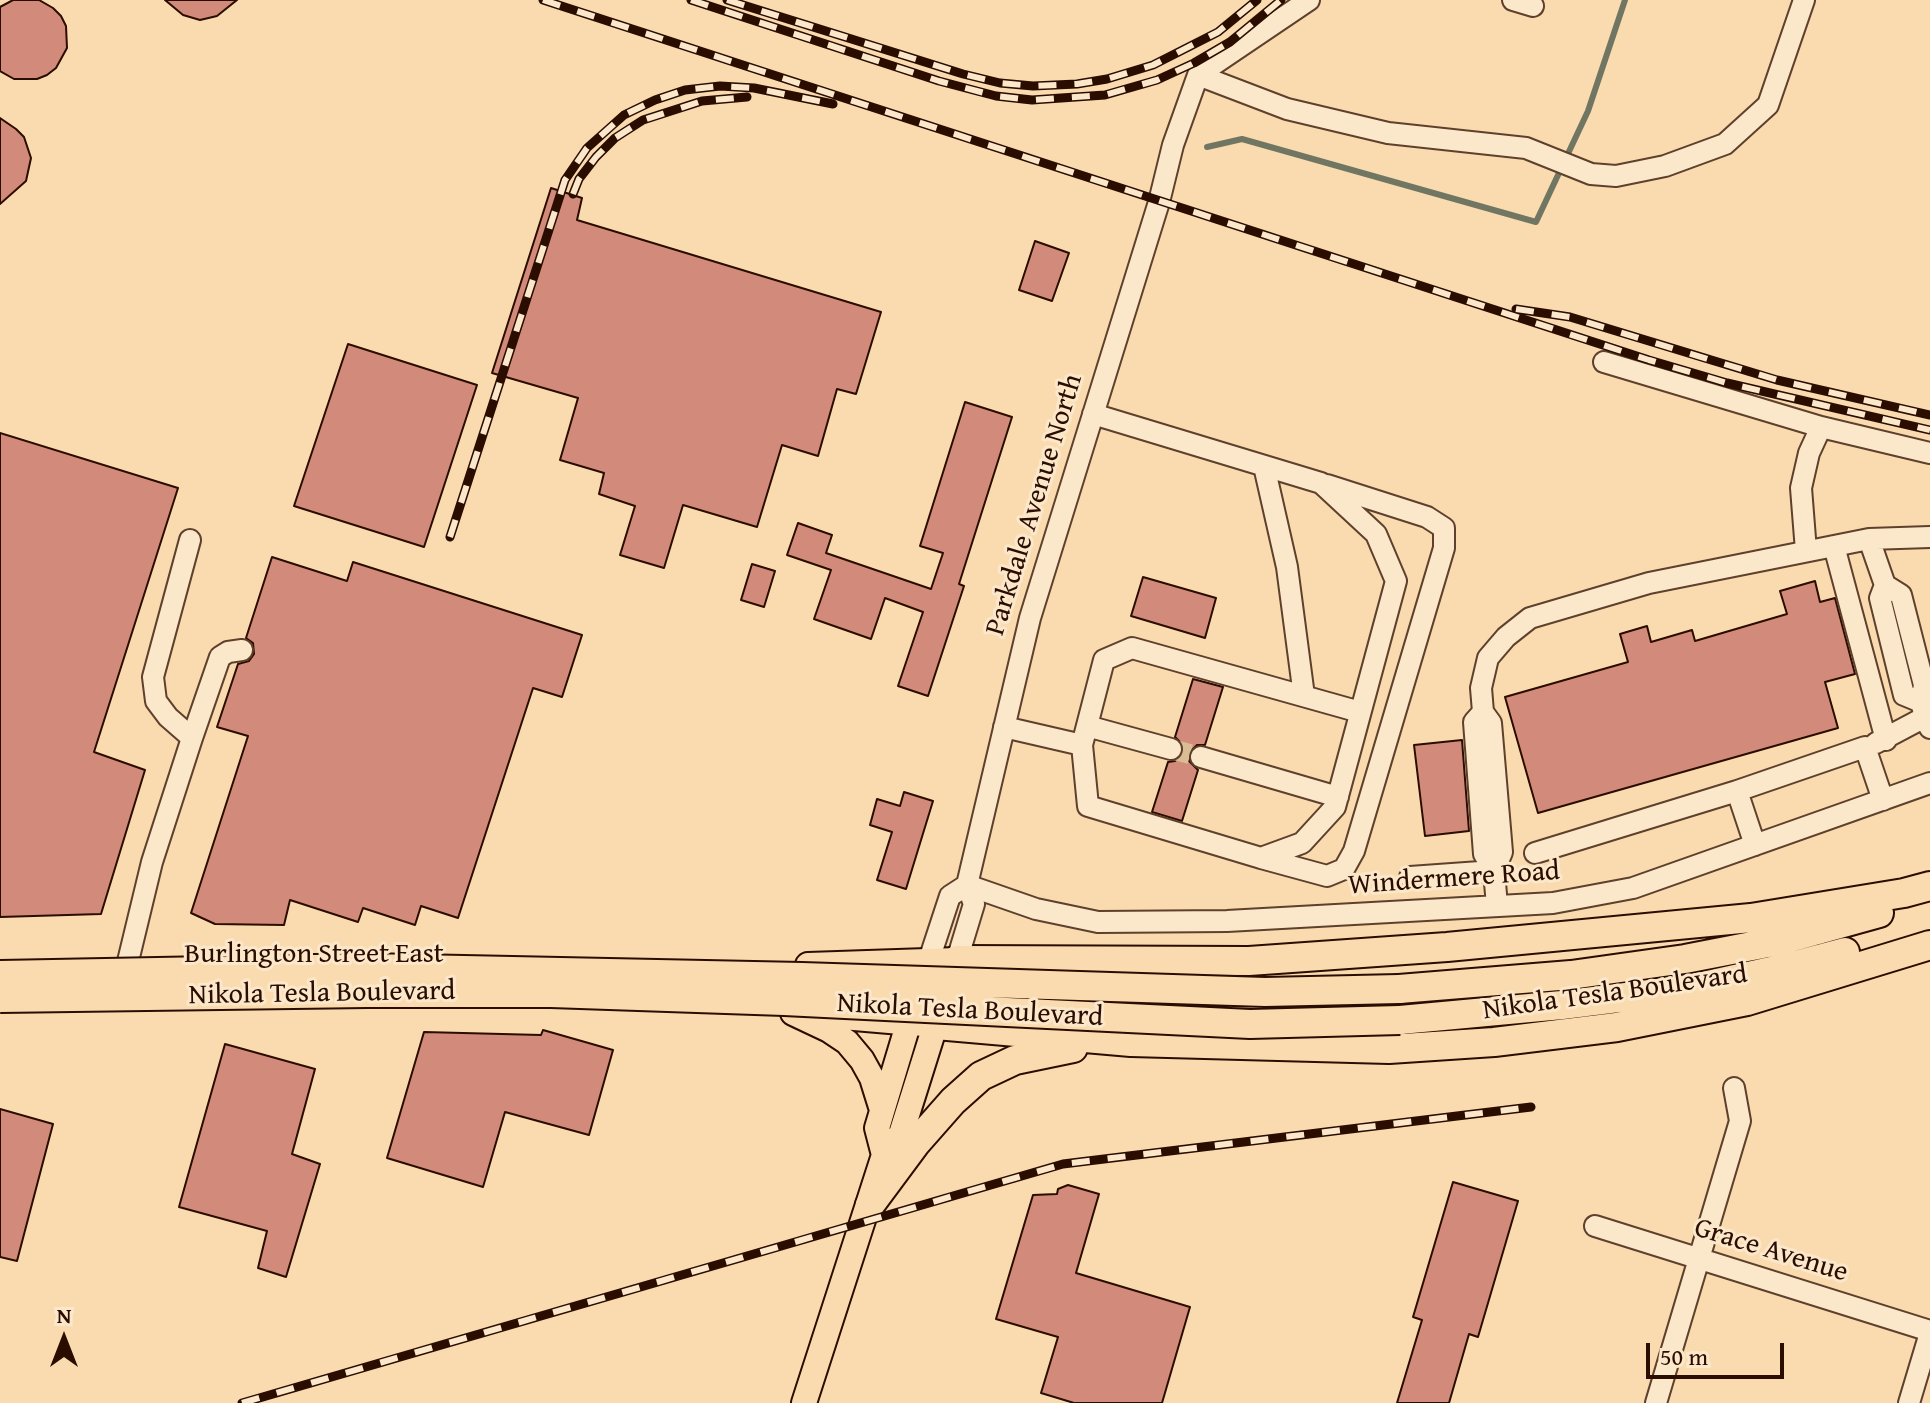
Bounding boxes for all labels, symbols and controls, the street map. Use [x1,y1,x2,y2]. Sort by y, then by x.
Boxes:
street label: Parkdale Avenue North [979,370,1091,640]
street label: Windermere Road [1347,855,1561,903]
street label: Burlington Street East [184,938,444,972]
street label: Nikola Tesla Boulevard [1481,958,1749,1028]
street label: Nikola Tesla Boulevard [188,975,456,1013]
street label: Nikola Tesla Boulevard [836,987,1104,1035]
street label: Grace Avenue [1690,1212,1852,1290]
north arrow [24,1299,104,1379]
text: N [57,1299,71,1331]
scale bar [1650,1327,1788,1377]
text: 50 m [1660,1339,1708,1374]

